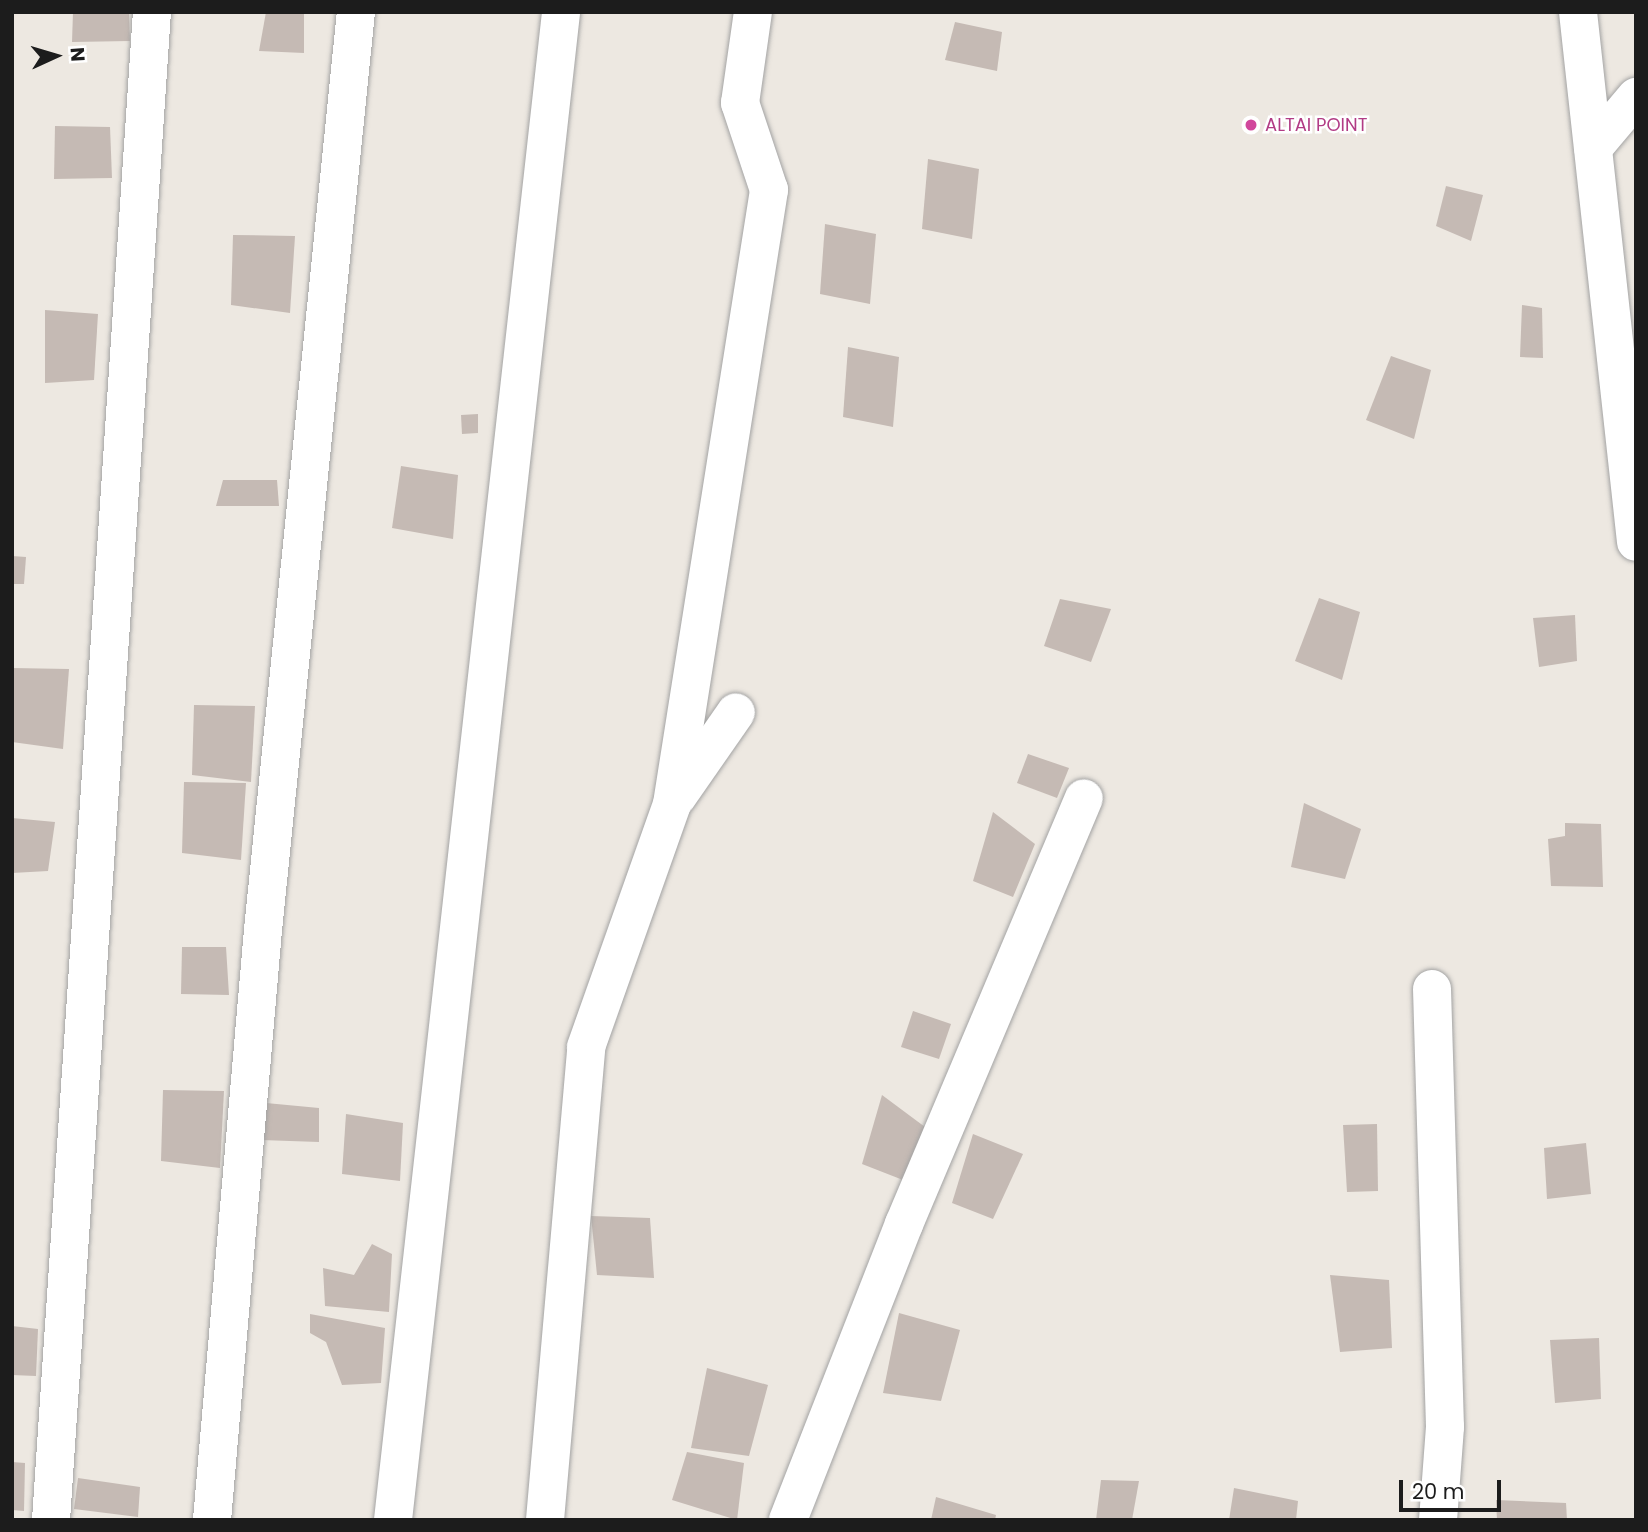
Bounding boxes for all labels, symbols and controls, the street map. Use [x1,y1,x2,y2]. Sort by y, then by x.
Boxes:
north arrow [21,21,91,91]
text: N [63,46,91,63]
place label: ALTAI POINT [1265,114,1367,136]
marker: ALTAI POINT [1243,117,1259,133]
scale bar [1403,1466,1504,1510]
text: 20 m [1412,1477,1465,1506]

